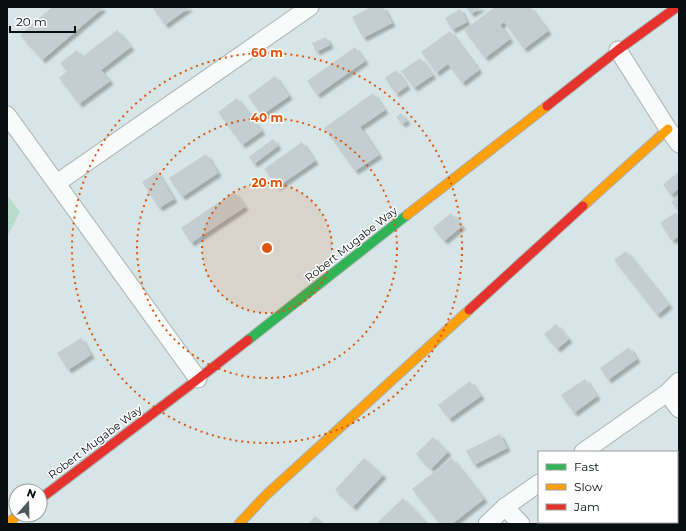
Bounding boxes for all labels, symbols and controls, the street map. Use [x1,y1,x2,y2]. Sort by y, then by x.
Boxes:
scale bar [10,8,75,34]
text: 20 m [16,14,47,29]
text: 60 m [251,45,283,60]
text: 40 m [251,110,283,125]
text: 20 m [251,175,283,190]
street label: Robert Mugabe Way [302,203,400,284]
centre of rings [260,241,274,255]
street label: Robert Mugabe Way [45,402,145,482]
legend [538,451,678,523]
text: Fast [574,459,599,474]
text: Slow [574,479,603,494]
north arrow [8,483,48,523]
text: N [25,486,38,502]
text: Jam [573,499,600,514]

